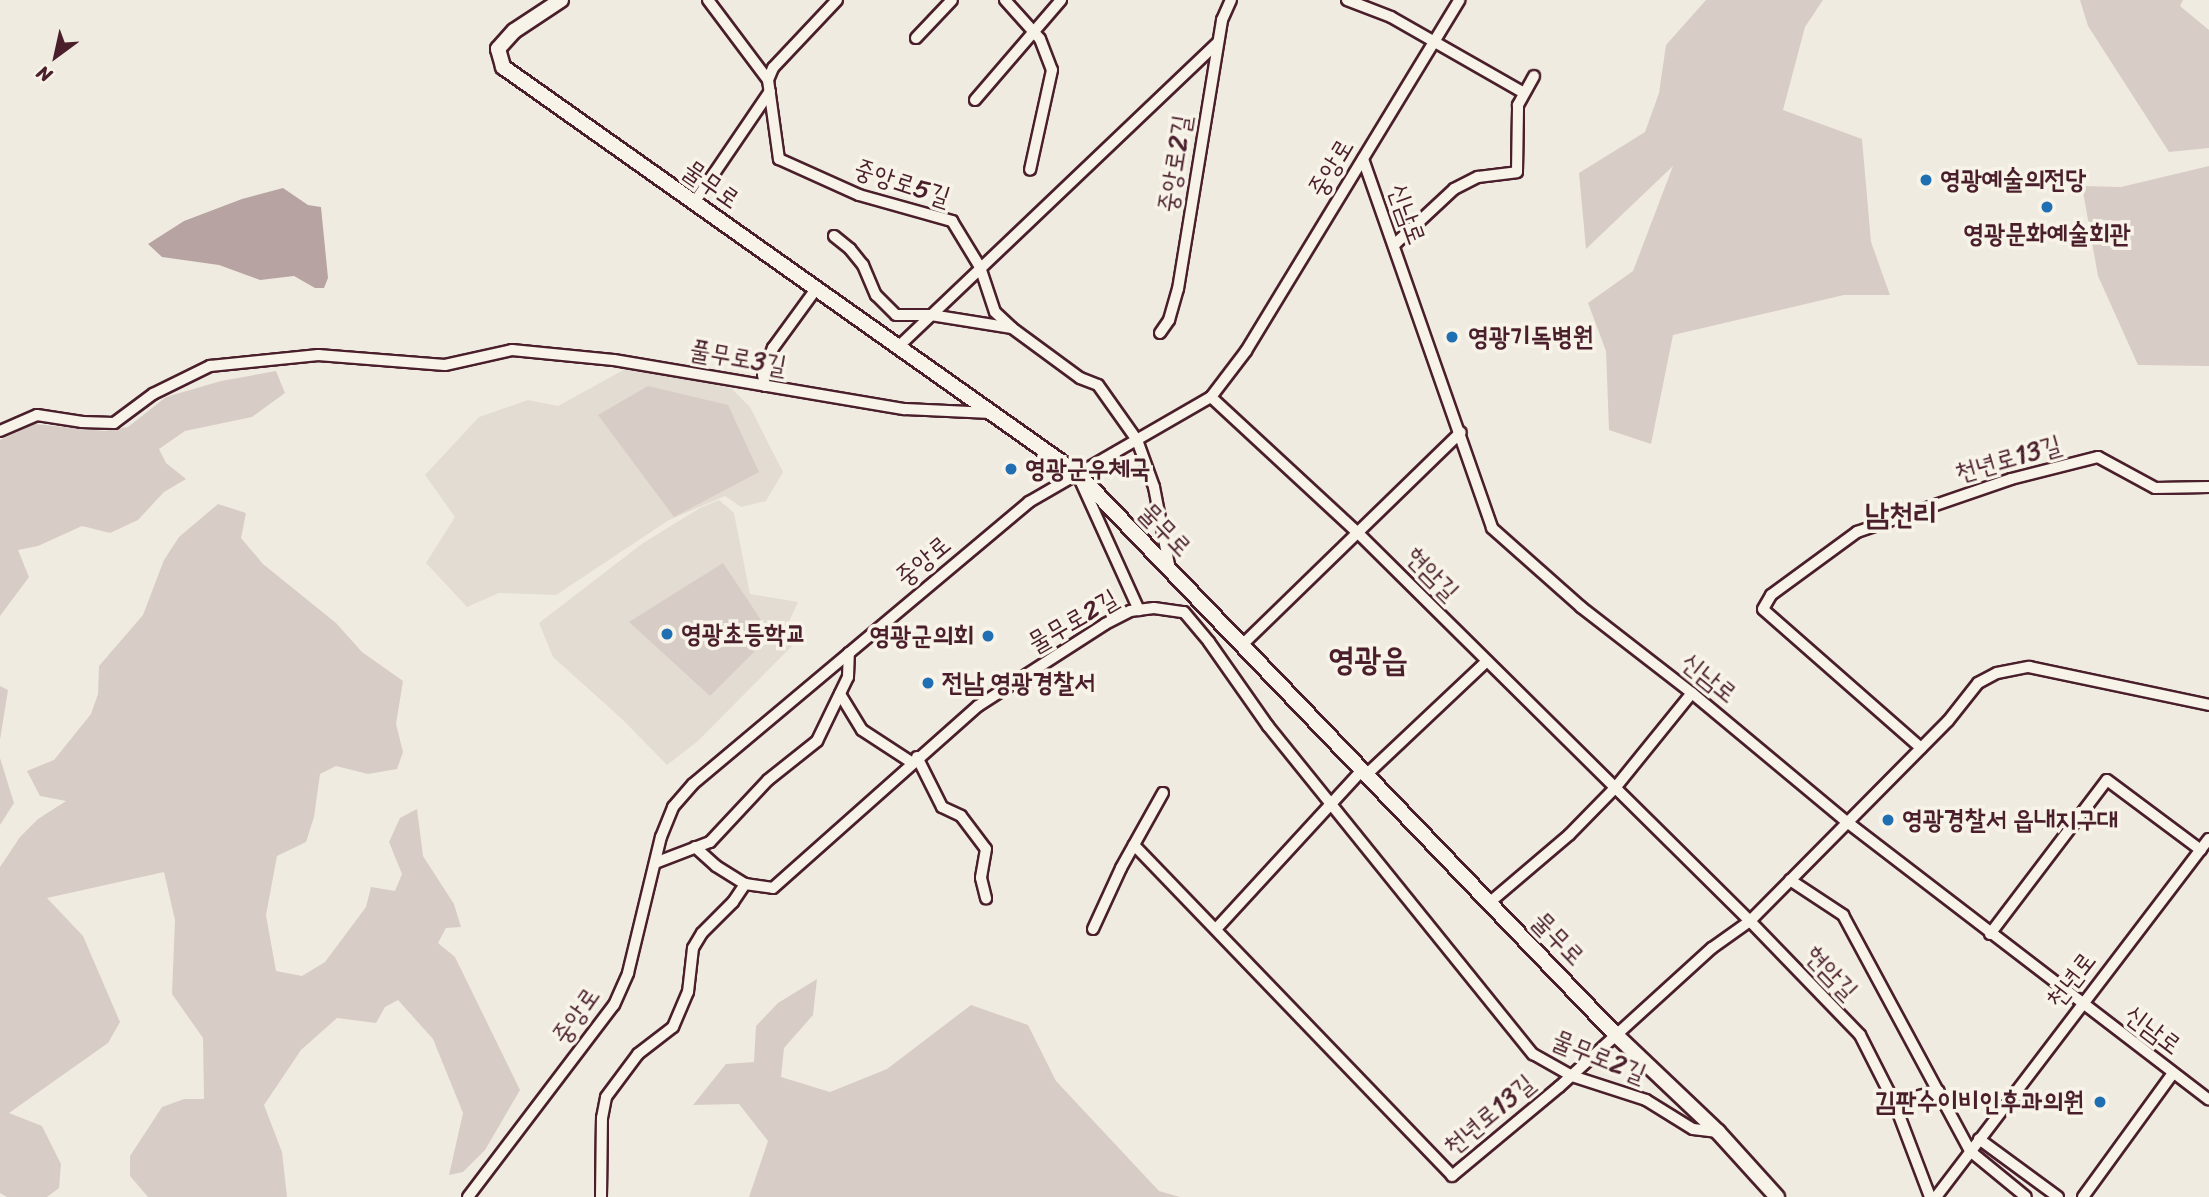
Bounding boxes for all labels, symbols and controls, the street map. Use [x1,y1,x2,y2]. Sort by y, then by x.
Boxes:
north arrow [21,21,91,91]
text: N [30,57,59,91]
street label: 중앙로2길 [1152,113,1198,215]
street label: 중앙로 [1301,133,1361,203]
street label: 중앙로5길 [850,153,954,213]
street label: 물무로 [676,154,746,216]
place label: 영광예술의전당 [1940,164,2086,196]
marker: 영광예술의전당 [1918,172,1934,188]
street label: 신남로 [1382,179,1432,249]
marker: 영광문화예술회관 [2039,199,2055,215]
place label: 영광문화예술회관 [1963,218,2131,250]
place label: 영광기독병원 [1468,321,1594,353]
marker: 영광기독병원 [1442,327,1462,347]
street label: 풀무로3길 [687,334,789,382]
street label: 천년로13길 [1951,429,2065,489]
place label: 영광군우체국 [1025,453,1151,485]
marker: 영광군우체국 [1003,461,1019,477]
district label: 남천리 [1865,496,1937,532]
street label: 물무로 [1132,497,1198,563]
street label: 중앙로 [889,529,957,593]
street label: 현암길 [1399,541,1465,607]
street label: 물무로2길 [1022,583,1124,659]
place label: 영광초등학교 [681,618,807,650]
place label: 영광군의회 [869,620,974,652]
marker: 영광초등학교 [659,626,675,642]
marker: 영광군의회 [980,628,996,644]
district label: 영광읍 [1328,640,1408,680]
street label: 신남로 [1675,646,1743,710]
place label: 전남 영광경찰서 [942,667,1095,699]
marker: 전남 영광경찰서 [920,675,936,691]
place label: 영광경찰서 읍내지구대 [1902,804,2118,836]
marker: 영광경찰서 읍내지구대 [1880,812,1896,828]
street label: 물무로 [1525,906,1591,972]
street label: 현암길 [1798,940,1864,1006]
street label: 천년로 [2039,946,2103,1014]
street label: 중앙로 [545,981,607,1051]
street label: 신남로 [2119,999,2187,1061]
street label: 물무로2길 [1547,1024,1651,1090]
street label: 천년로13길 [1437,1068,1541,1162]
place label: 김판수이비인후과의원 [1875,1086,2084,1118]
marker: 김판수이비인후과의원 [2090,1092,2110,1112]

